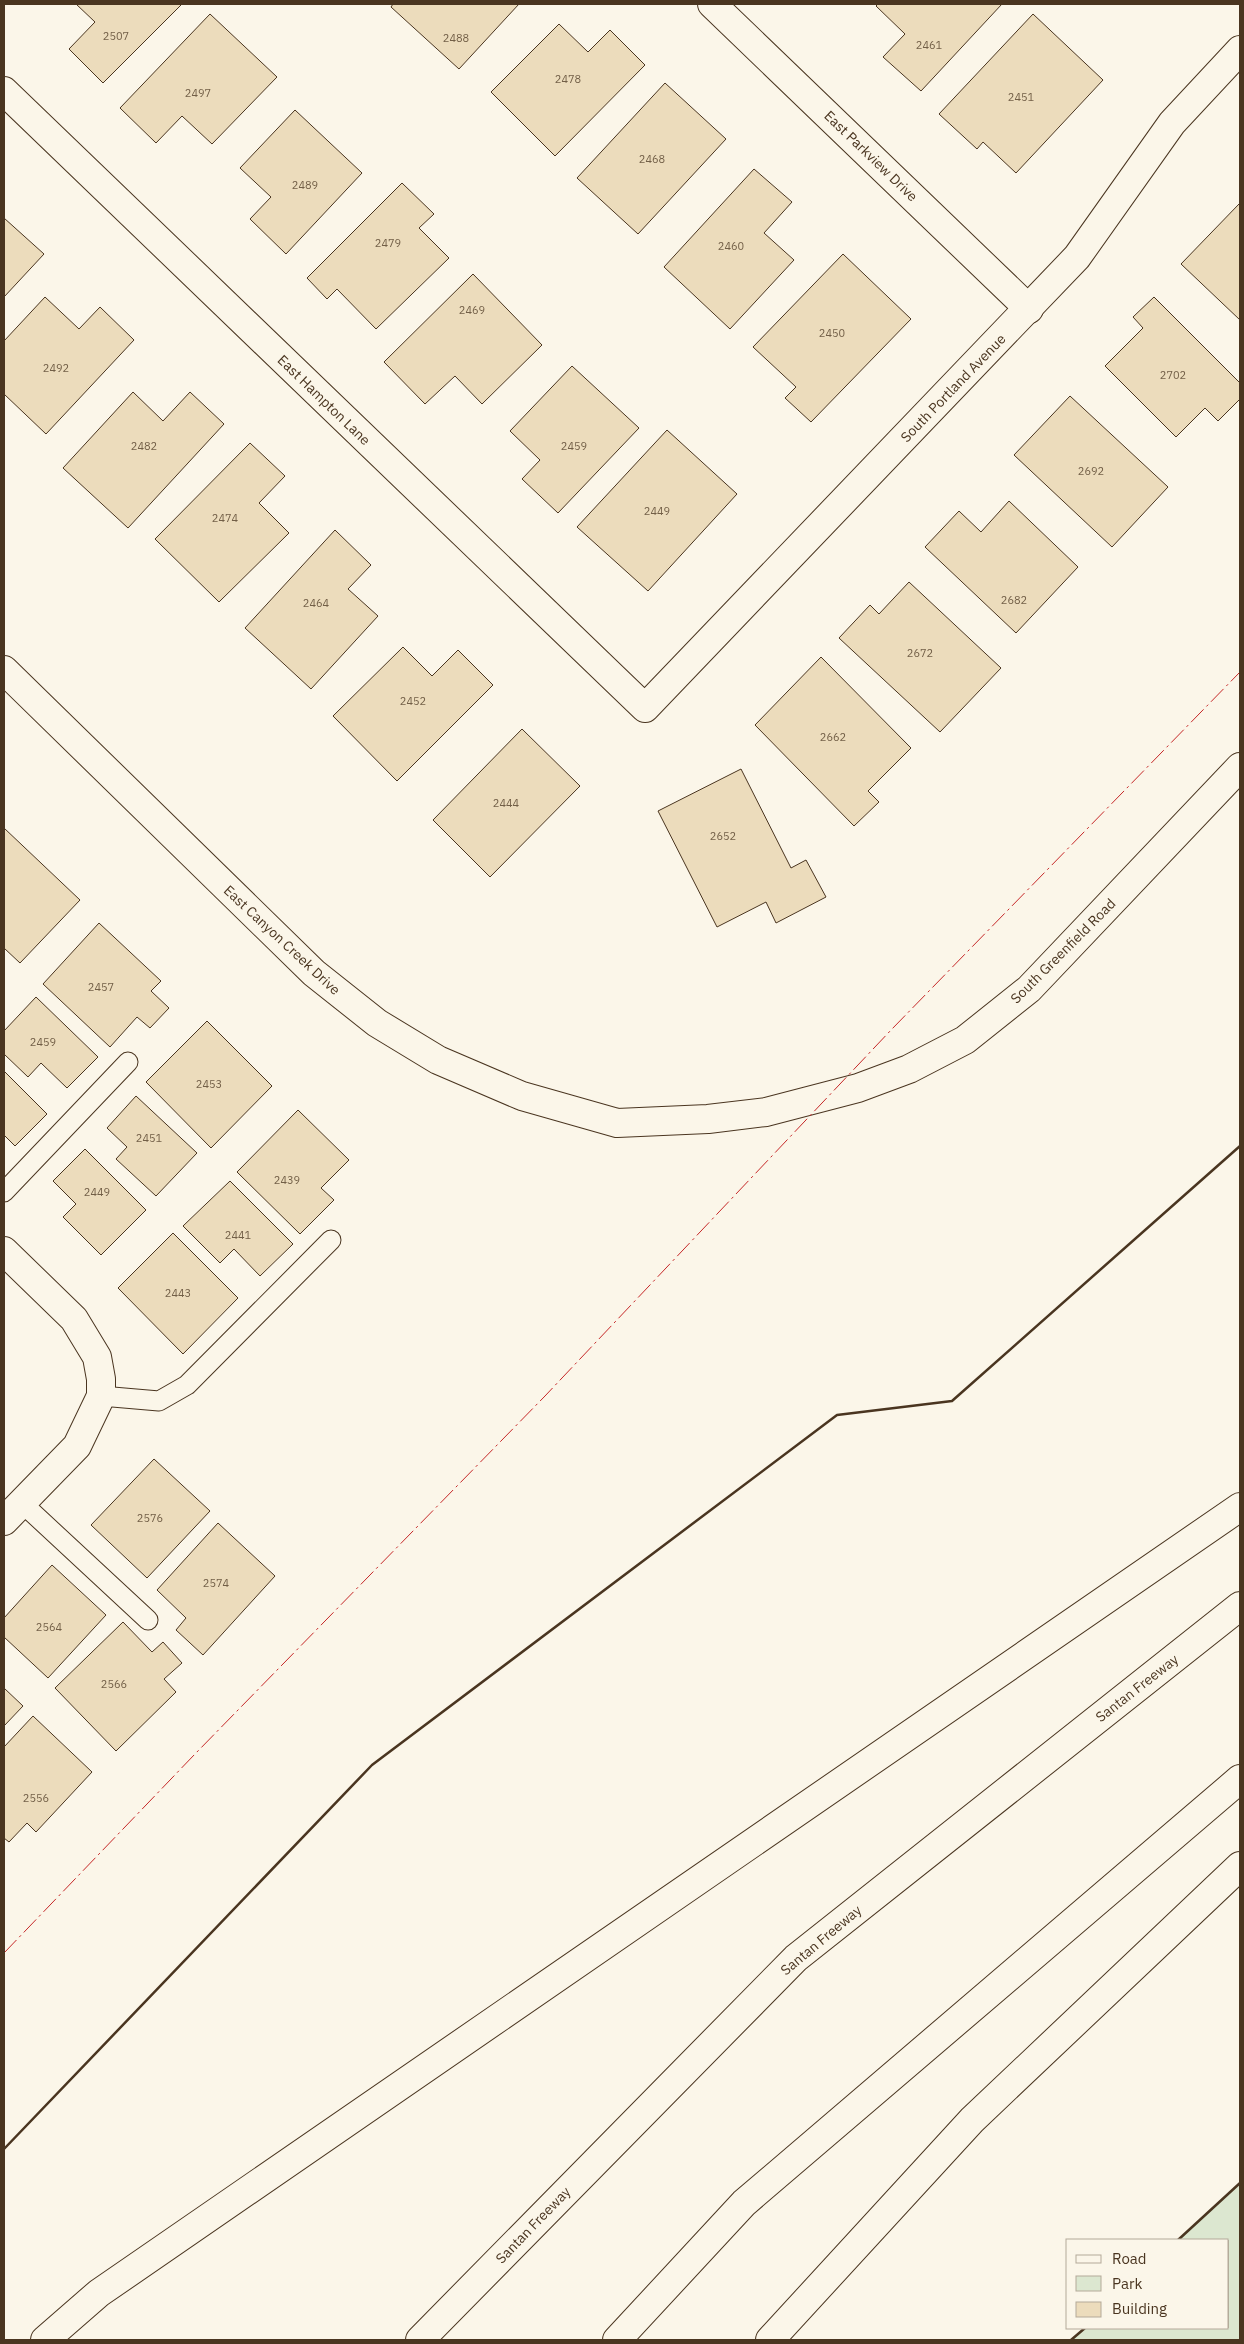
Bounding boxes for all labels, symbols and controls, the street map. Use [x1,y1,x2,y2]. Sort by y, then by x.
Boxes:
house number: 2507 [103,29,129,43]
house number: 2488 [443,31,469,45]
house number: 2461 [916,38,943,52]
house number: 2478 [555,72,581,86]
house number: 2497 [185,86,211,100]
house number: 2451 [1008,90,1035,104]
street label: East Parkview Drive [820,107,922,205]
house number: 2468 [639,152,665,166]
house number: 2489 [292,178,318,192]
house number: 2479 [375,236,401,250]
house number: 2460 [718,239,744,253]
house number: 2469 [459,303,485,317]
house number: 2450 [819,326,845,340]
street label: South Portland Avenue [897,330,1010,446]
street label: East Hampton Lane [274,351,374,449]
house number: 2492 [43,361,69,375]
house number: 2702 [1160,368,1186,382]
house number: 2482 [131,439,157,453]
house number: 2459 [561,439,587,453]
house number: 2692 [1078,464,1104,478]
house number: 2449 [644,504,670,518]
house number: 2474 [212,511,239,525]
house number: 2682 [1001,593,1027,607]
house number: 2464 [303,596,330,610]
house number: 2672 [907,646,933,660]
house number: 2452 [400,694,426,708]
house number: 2662 [820,730,846,744]
house number: 2444 [493,796,520,810]
house number: 2652 [710,829,736,843]
street label: East Canyon Creek Drive [220,881,344,999]
street label: South Greenfield Road [1007,895,1119,1007]
house number: 2457 [88,980,114,994]
house number: 2459 [30,1035,56,1049]
house number: 2453 [196,1077,222,1091]
house number: 2451 [136,1131,163,1145]
house number: 2439 [274,1173,300,1187]
house number: 2449 [84,1185,110,1199]
house number: 2441 [225,1228,252,1242]
house number: 2443 [165,1286,191,1300]
house number: 2576 [137,1511,163,1525]
house number: 2574 [203,1576,230,1590]
house number: 2564 [36,1620,63,1634]
street label: Santan Freeway [1092,1650,1182,1726]
house number: 2566 [101,1677,127,1691]
house number: 2556 [23,1791,49,1805]
street label: Santan Freeway [777,1901,865,1979]
street label: Santan Freeway [492,2183,574,2267]
legend [1066,2239,1229,2329]
text: Road [1112,2249,1147,2268]
text: Park [1112,2274,1142,2293]
text: Building [1112,2299,1167,2318]

